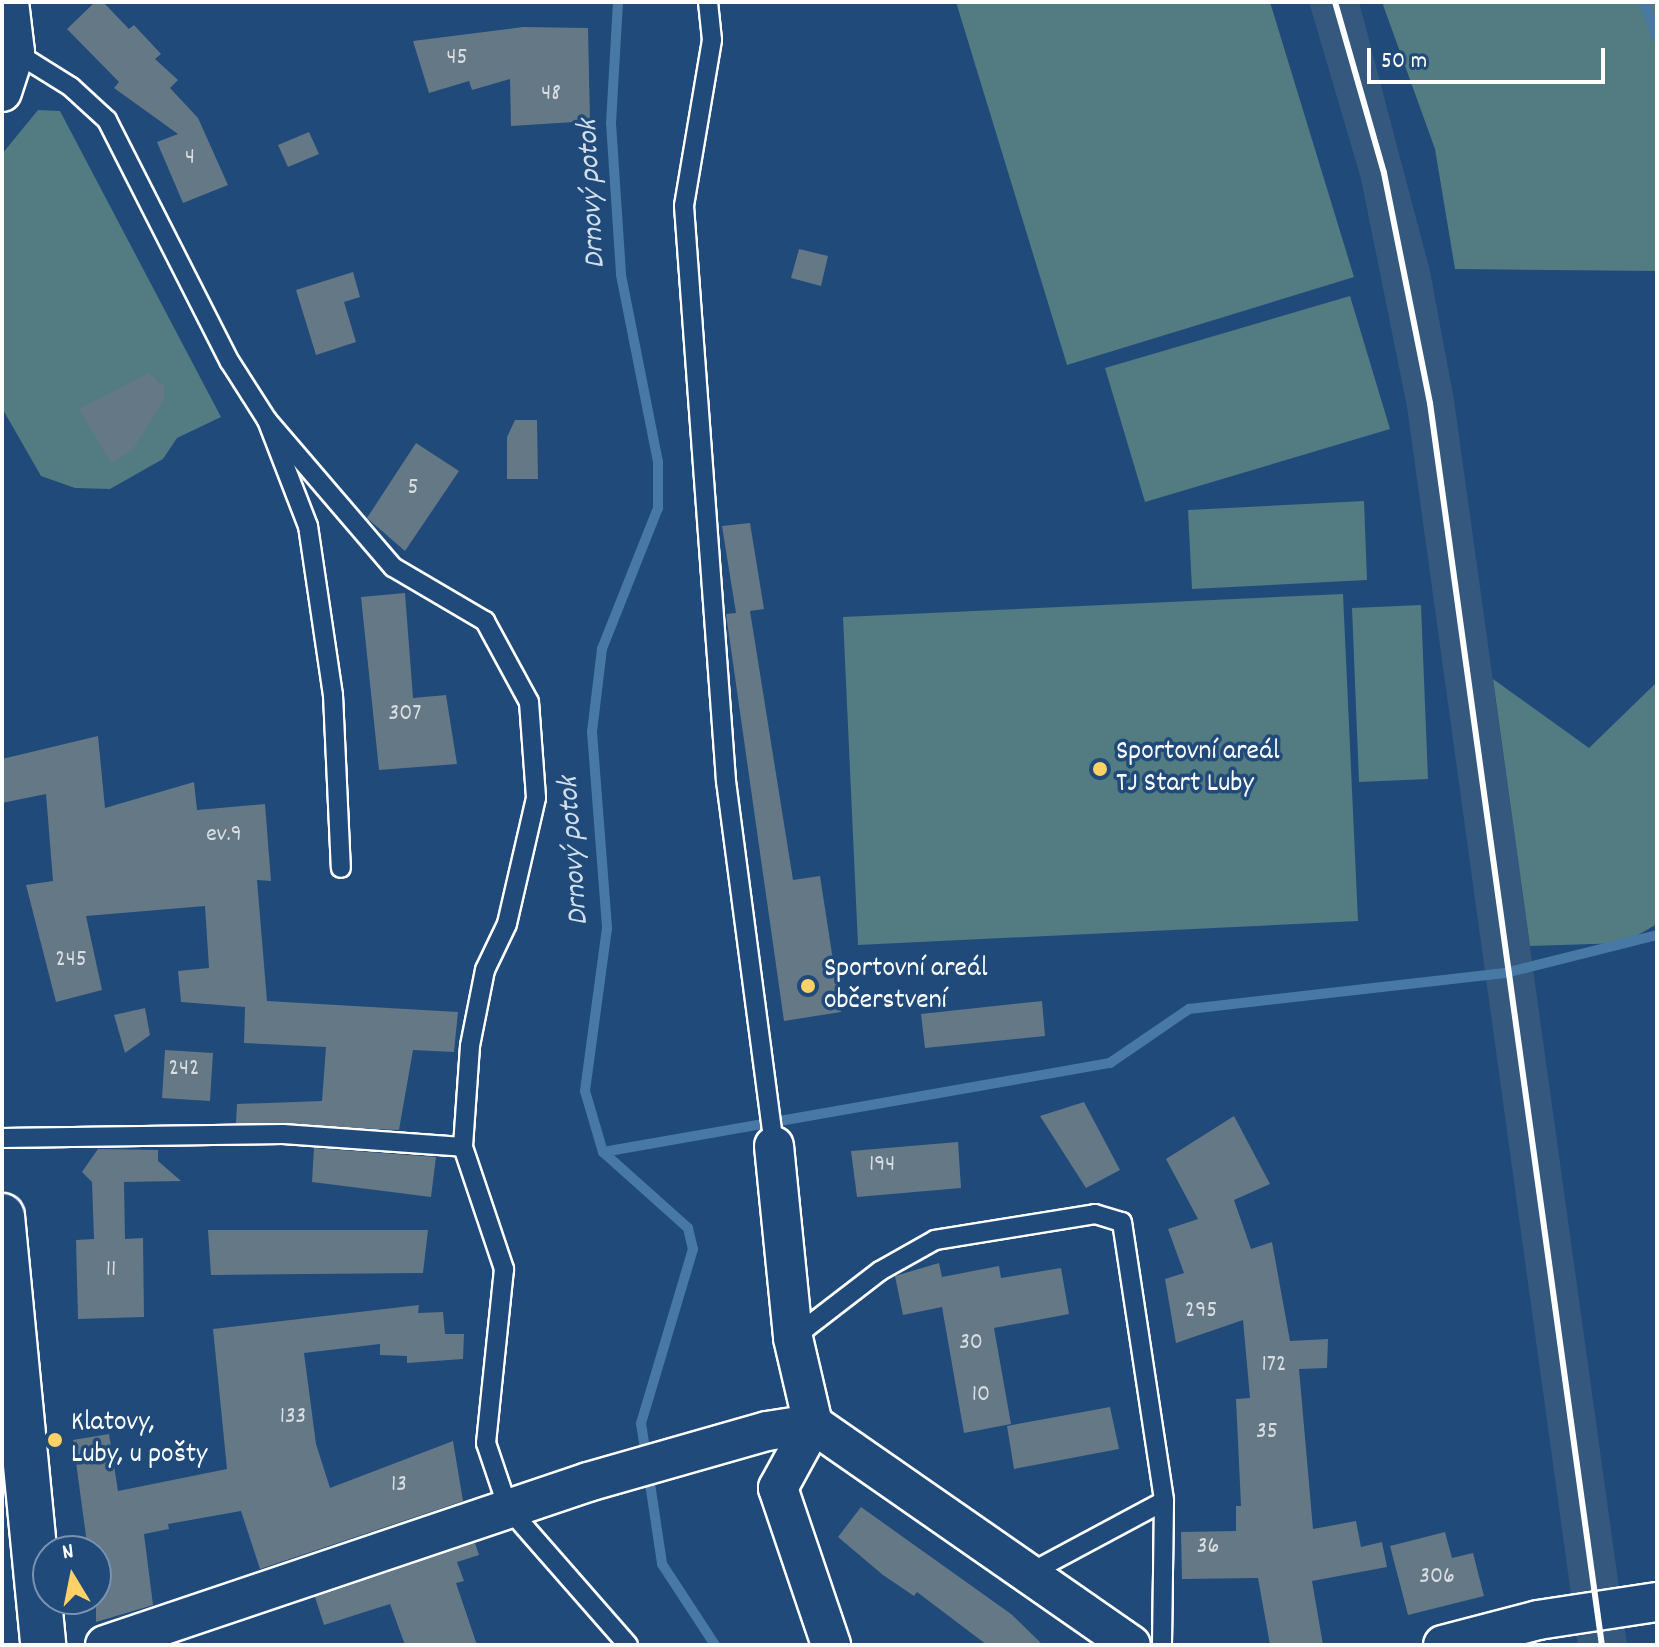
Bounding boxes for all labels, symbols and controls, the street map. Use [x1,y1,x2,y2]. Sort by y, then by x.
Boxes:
scale bar [1371,32,1609,82]
house number: 45 [446,45,468,73]
text: 50 m [1381,45,1427,79]
house number: 48 [541,81,561,109]
water label: Drnový potok [572,119,616,269]
house number: 4 [185,145,195,173]
house number: 5 [407,475,419,503]
house number: 307 [389,701,421,729]
place label: Sportovní areál TJ Start Luby [1116,736,1280,802]
marker: Sportovní areál TJ Start Luby [1091,760,1109,778]
water label: Drnový potok [553,775,599,927]
house number: ev.9 [206,822,242,850]
house number: 245 [55,947,87,975]
place label: Sportovní areál občerstvení [824,953,988,1019]
marker: Sportovní areál občerstvení [799,977,817,995]
house number: 242 [169,1056,199,1084]
house number: 194 [869,1152,895,1180]
house number: 11 [106,1257,116,1285]
house number: 295 [1185,1298,1217,1326]
house number: 30 [959,1330,983,1358]
house number: 172 [1262,1352,1286,1380]
house number: 10 [972,1382,990,1410]
house number: 133 [280,1404,306,1432]
place label: Klatovy, Luby, u pošty [71,1407,207,1473]
house number: 35 [1256,1419,1278,1447]
marker: Klatovy, Luby, u pošty [46,1431,64,1449]
house number: 13 [391,1472,407,1500]
house number: 36 [1197,1534,1219,1562]
north arrow [32,1535,112,1615]
text: N [60,1537,76,1569]
house number: 306 [1419,1564,1455,1592]

